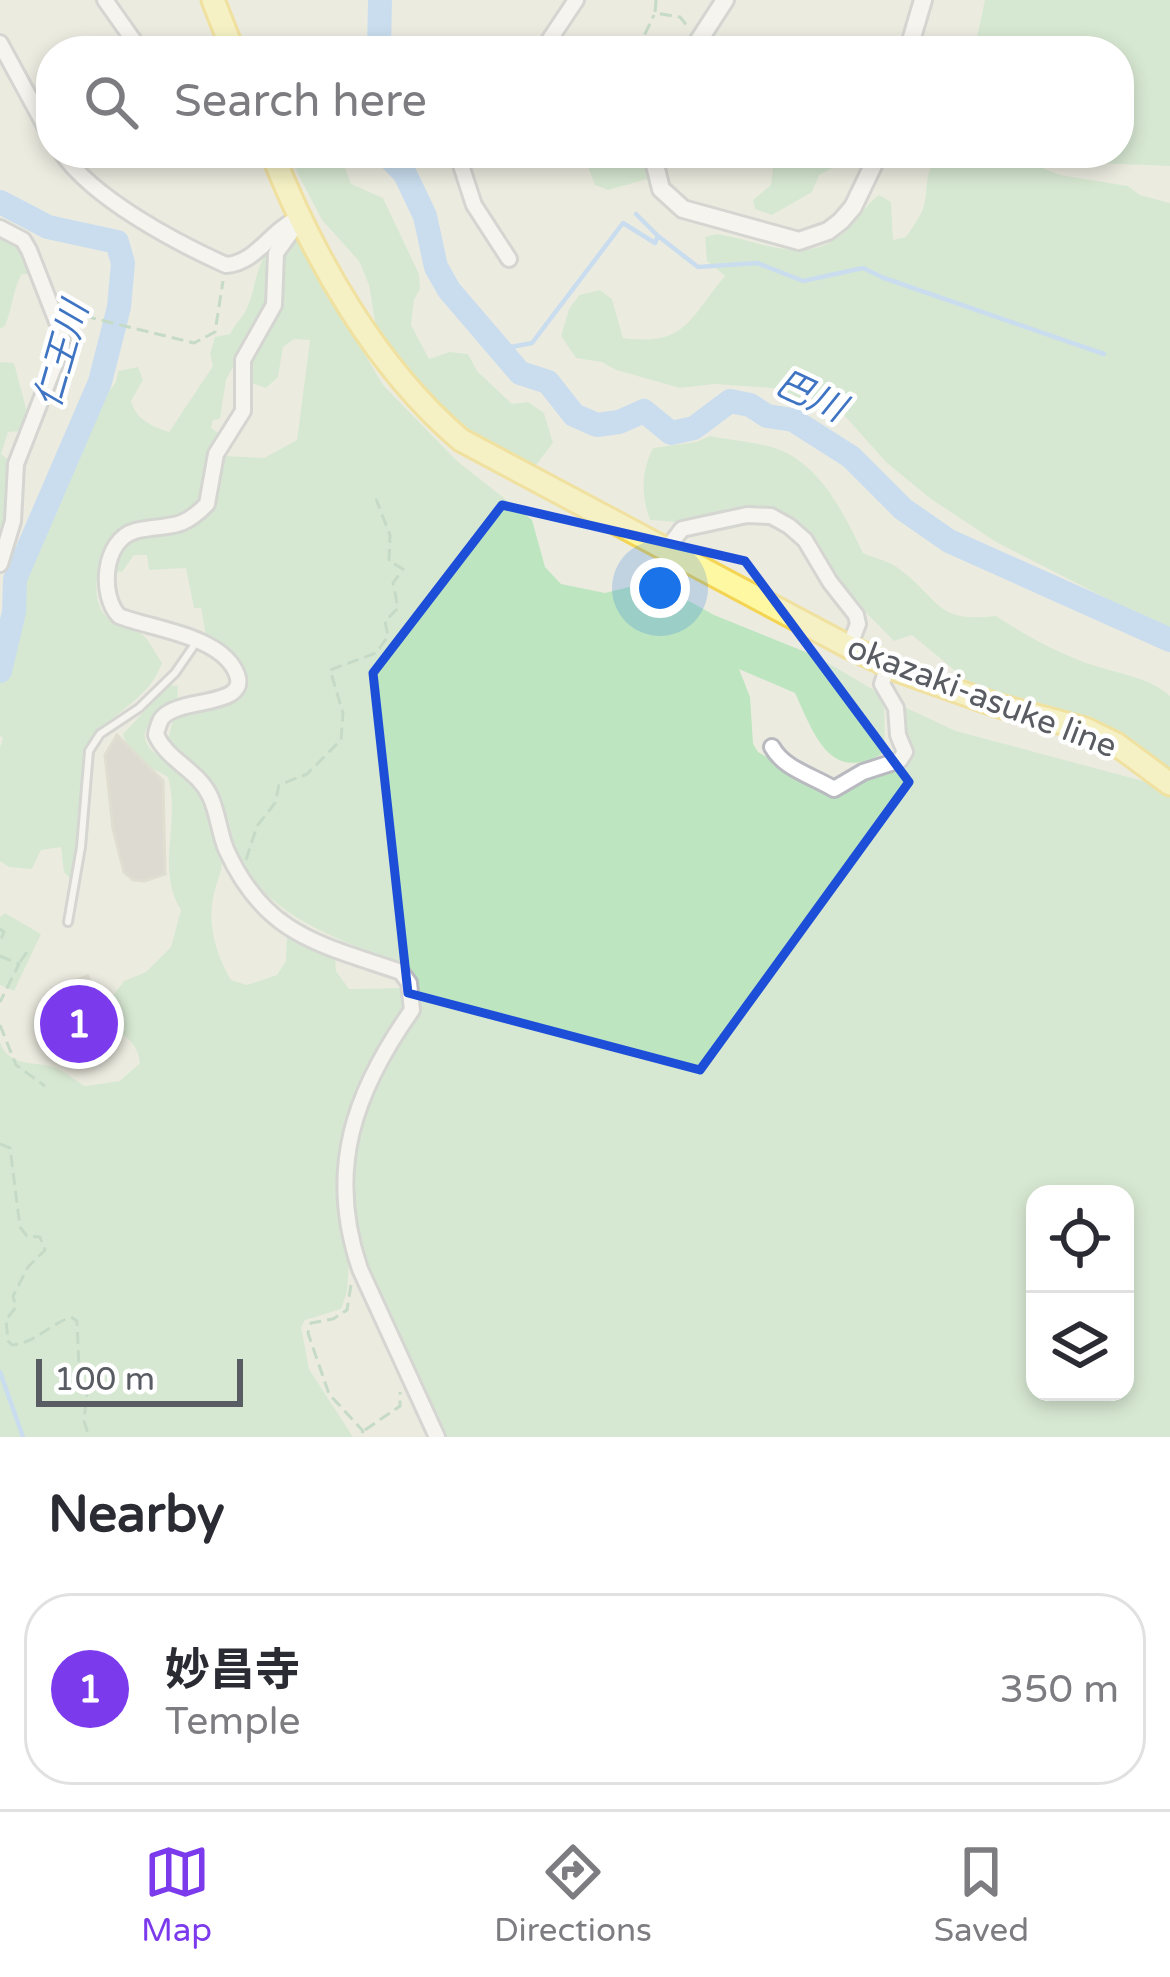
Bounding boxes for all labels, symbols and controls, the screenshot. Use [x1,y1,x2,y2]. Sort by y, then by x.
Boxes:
search box [36,36,1134,168]
icon: search [78,69,144,135]
text: Search here [174,75,427,129]
water label: 仁王川 [26,293,99,413]
water label: 巴川 [768,361,855,432]
your location [630,558,690,618]
street label: okazaki-asuke line [842,628,1122,766]
pin: 1 [40,979,118,1069]
map controls [1026,1185,1134,1401]
button: locate [1026,1185,1134,1293]
button: layers [1026,1293,1134,1401]
scale bar [36,1353,243,1406]
text: 100 m [54,1360,155,1399]
text: Nearby [48,1484,225,1546]
text: 妙昌寺 [165,1644,300,1698]
text: 1 [78,1666,102,1713]
text: 350 m [1000,1666,1119,1713]
text: Temple [165,1698,301,1745]
tab: Map [141,1839,212,1950]
tab: Directions [494,1839,652,1950]
tab: Saved [934,1839,1029,1950]

